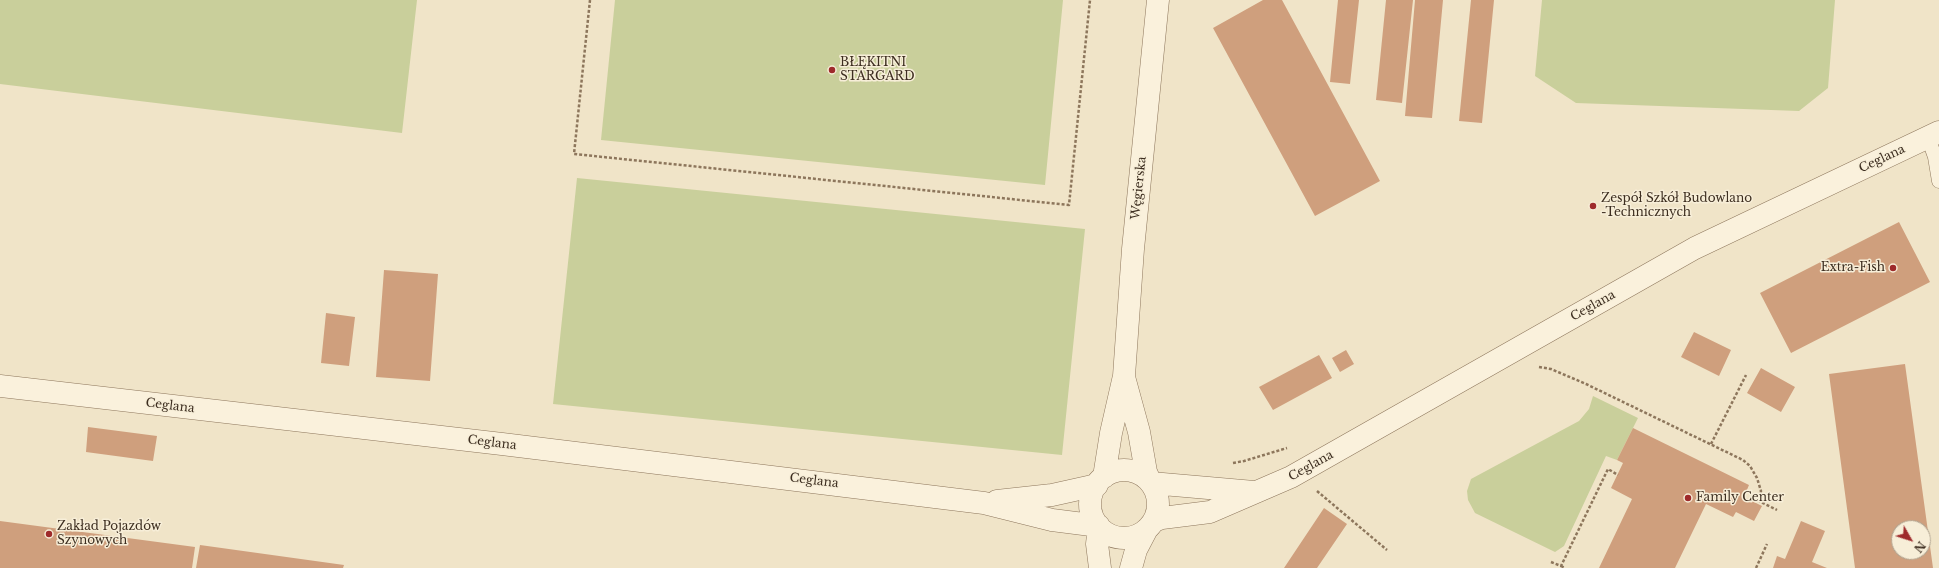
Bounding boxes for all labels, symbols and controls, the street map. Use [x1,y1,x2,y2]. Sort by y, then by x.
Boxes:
place label: BŁĘKITNI STARGARD [840,56,915,84]
marker: BŁĘKITNI STARGARD [827,65,837,75]
street label: Ceglana [1857,142,1907,176]
street label: Węgierska [1129,156,1149,220]
place label: Zespół Szkół Budowlano -Technicznych [1601,192,1752,220]
marker: Zespół Szkół Budowlano -Technicznych [1588,201,1598,211]
place label: Extra-Fish [1821,261,1885,275]
marker: Extra-Fish [1888,263,1898,273]
street label: Ceglana [1568,288,1618,324]
street label: Ceglana [145,396,195,416]
street label: Ceglana [467,433,517,453]
street label: Ceglana [1286,448,1336,484]
street label: Ceglana [789,471,839,491]
place label: Family Center [1696,491,1784,505]
marker: Family Center [1683,493,1693,503]
place label: Zakład Pojazdów Szynowych [57,520,161,548]
north arrow [1891,520,1931,560]
marker: Zakład Pojazdów Szynowych [44,529,54,539]
text: N [1911,538,1928,555]

